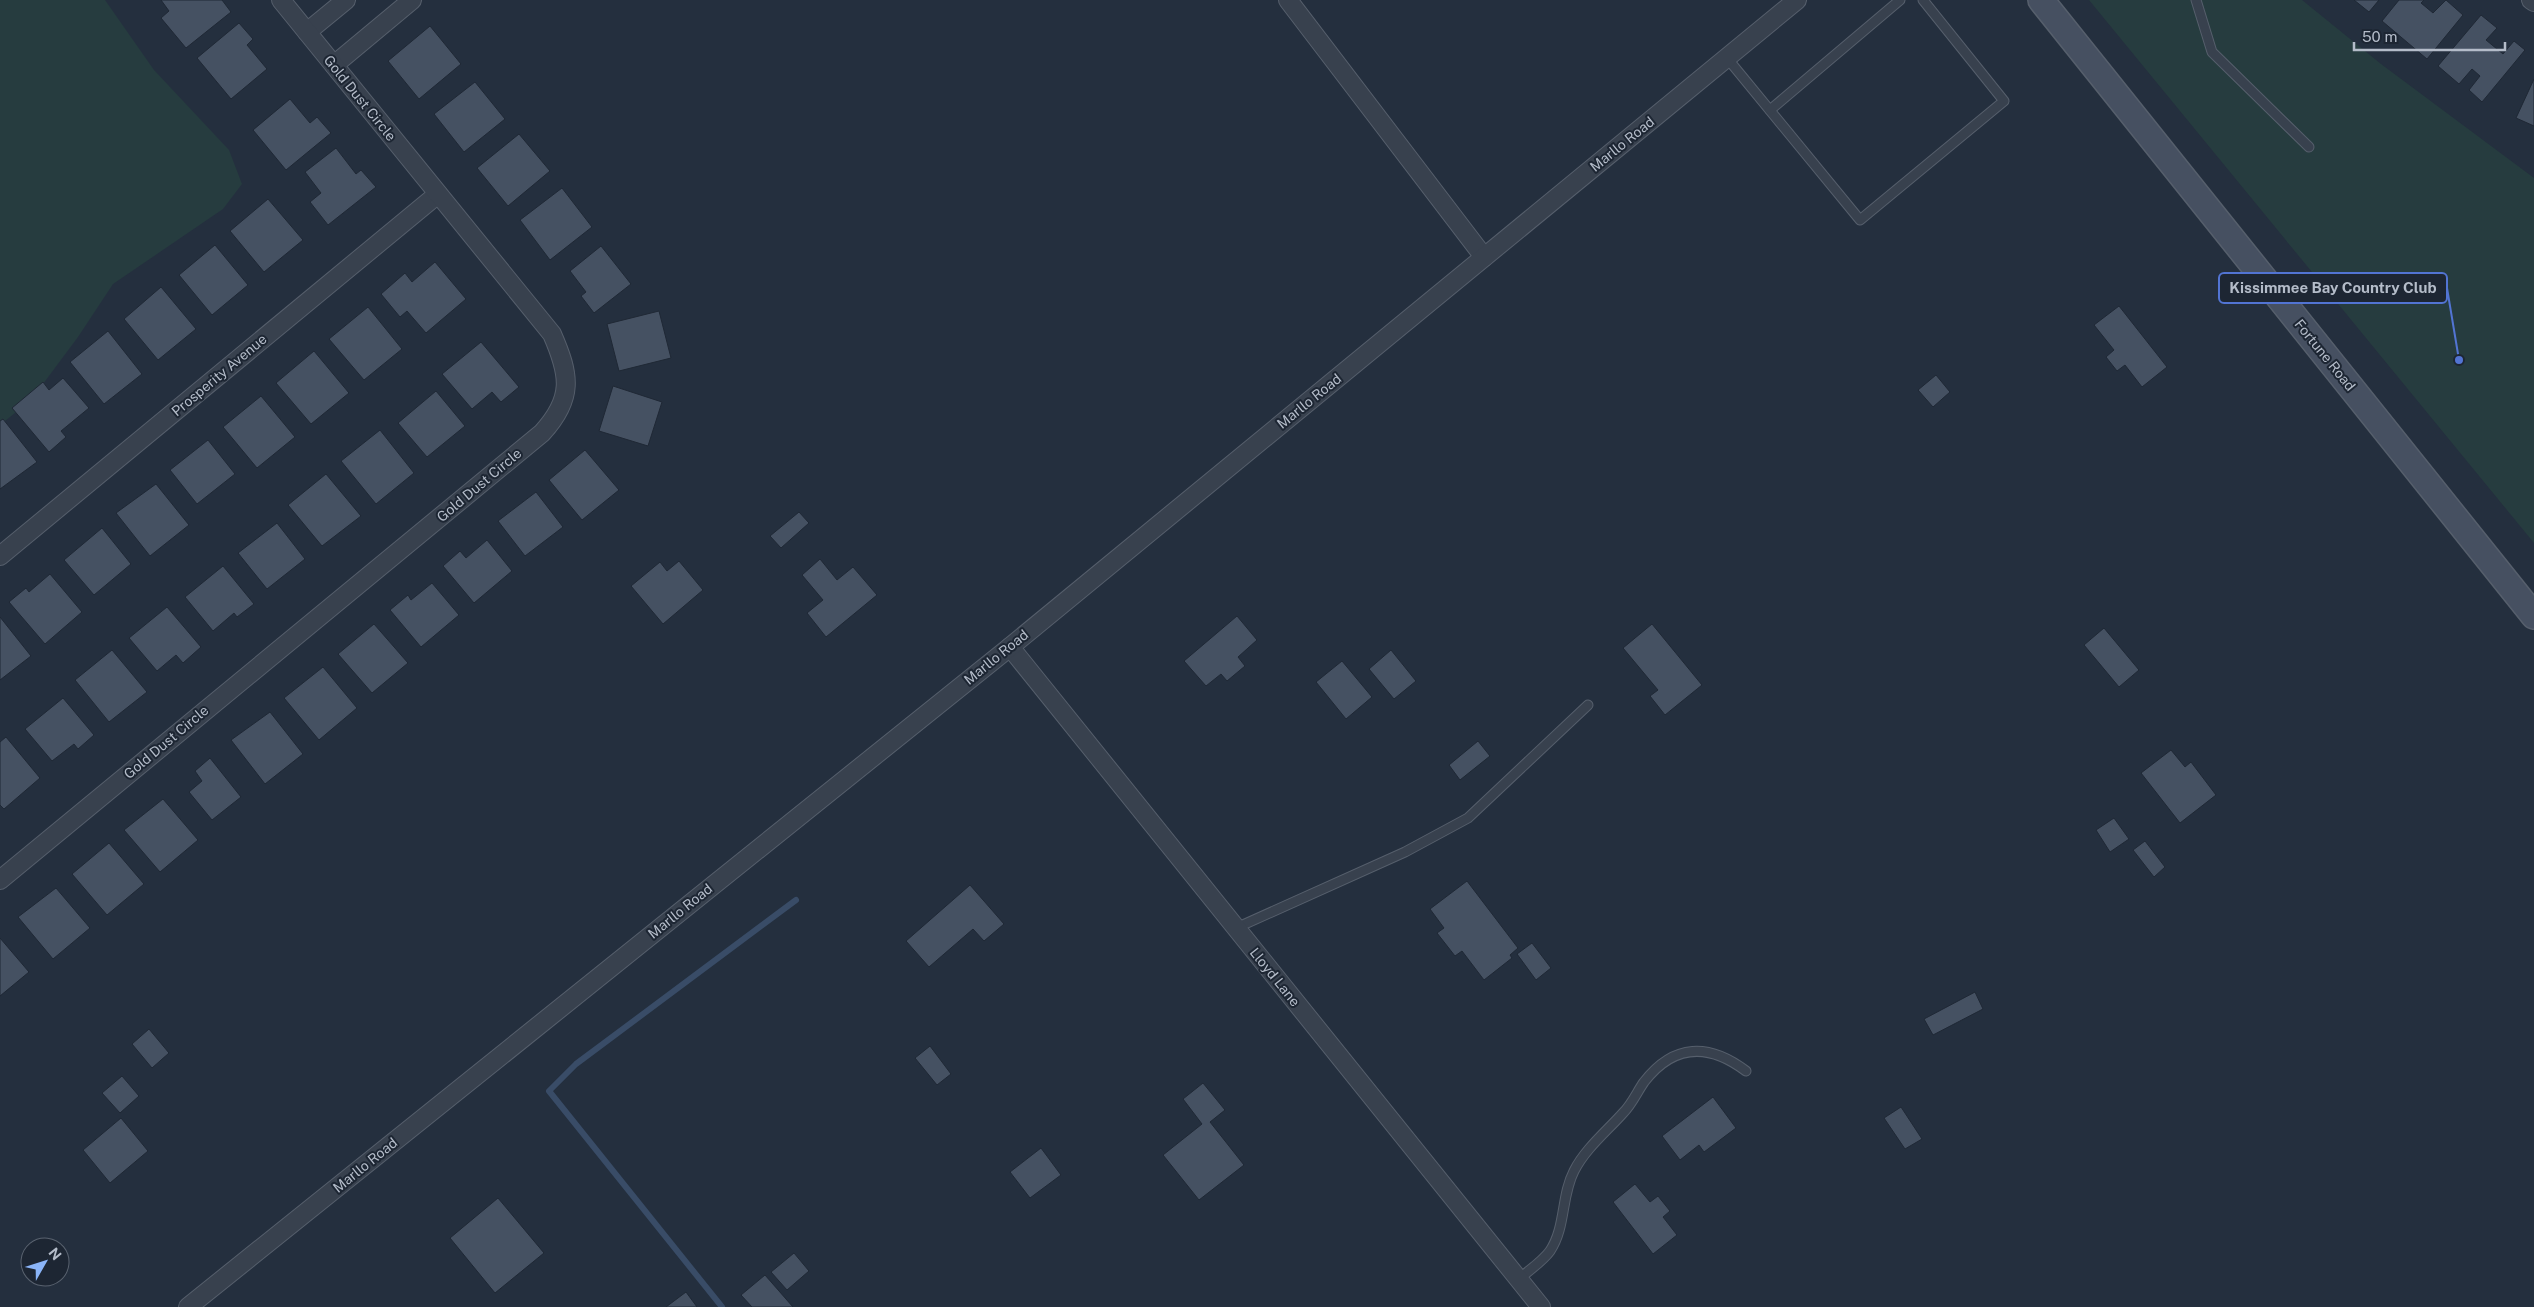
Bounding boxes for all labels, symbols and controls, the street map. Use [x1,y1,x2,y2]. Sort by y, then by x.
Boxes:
scale bar [2354,20,2505,52]
text: 50 m [2362,28,2397,45]
street label: Gold Dust Circle [321,52,399,144]
street label: Marllo Road [1587,113,1657,175]
callout: Kissimmee Bay Country Club [2219,273,2447,303]
text: Kissimmee Bay Country Club [2229,279,2437,296]
street label: Fortune Road [2291,316,2359,394]
street label: Prosperity Avenue [168,331,270,419]
street label: Marllo Road [1274,370,1344,432]
street label: Gold Dust Circle [434,445,525,525]
street label: Marllo Road [961,626,1031,688]
street label: Gold Dust Circle [121,702,212,782]
street label: Marllo Road [645,880,715,942]
street label: Lloyd Lane [1247,945,1303,1009]
street label: Marllo Road [330,1134,400,1196]
north arrow [20,1237,70,1287]
text: N [45,1245,65,1263]

